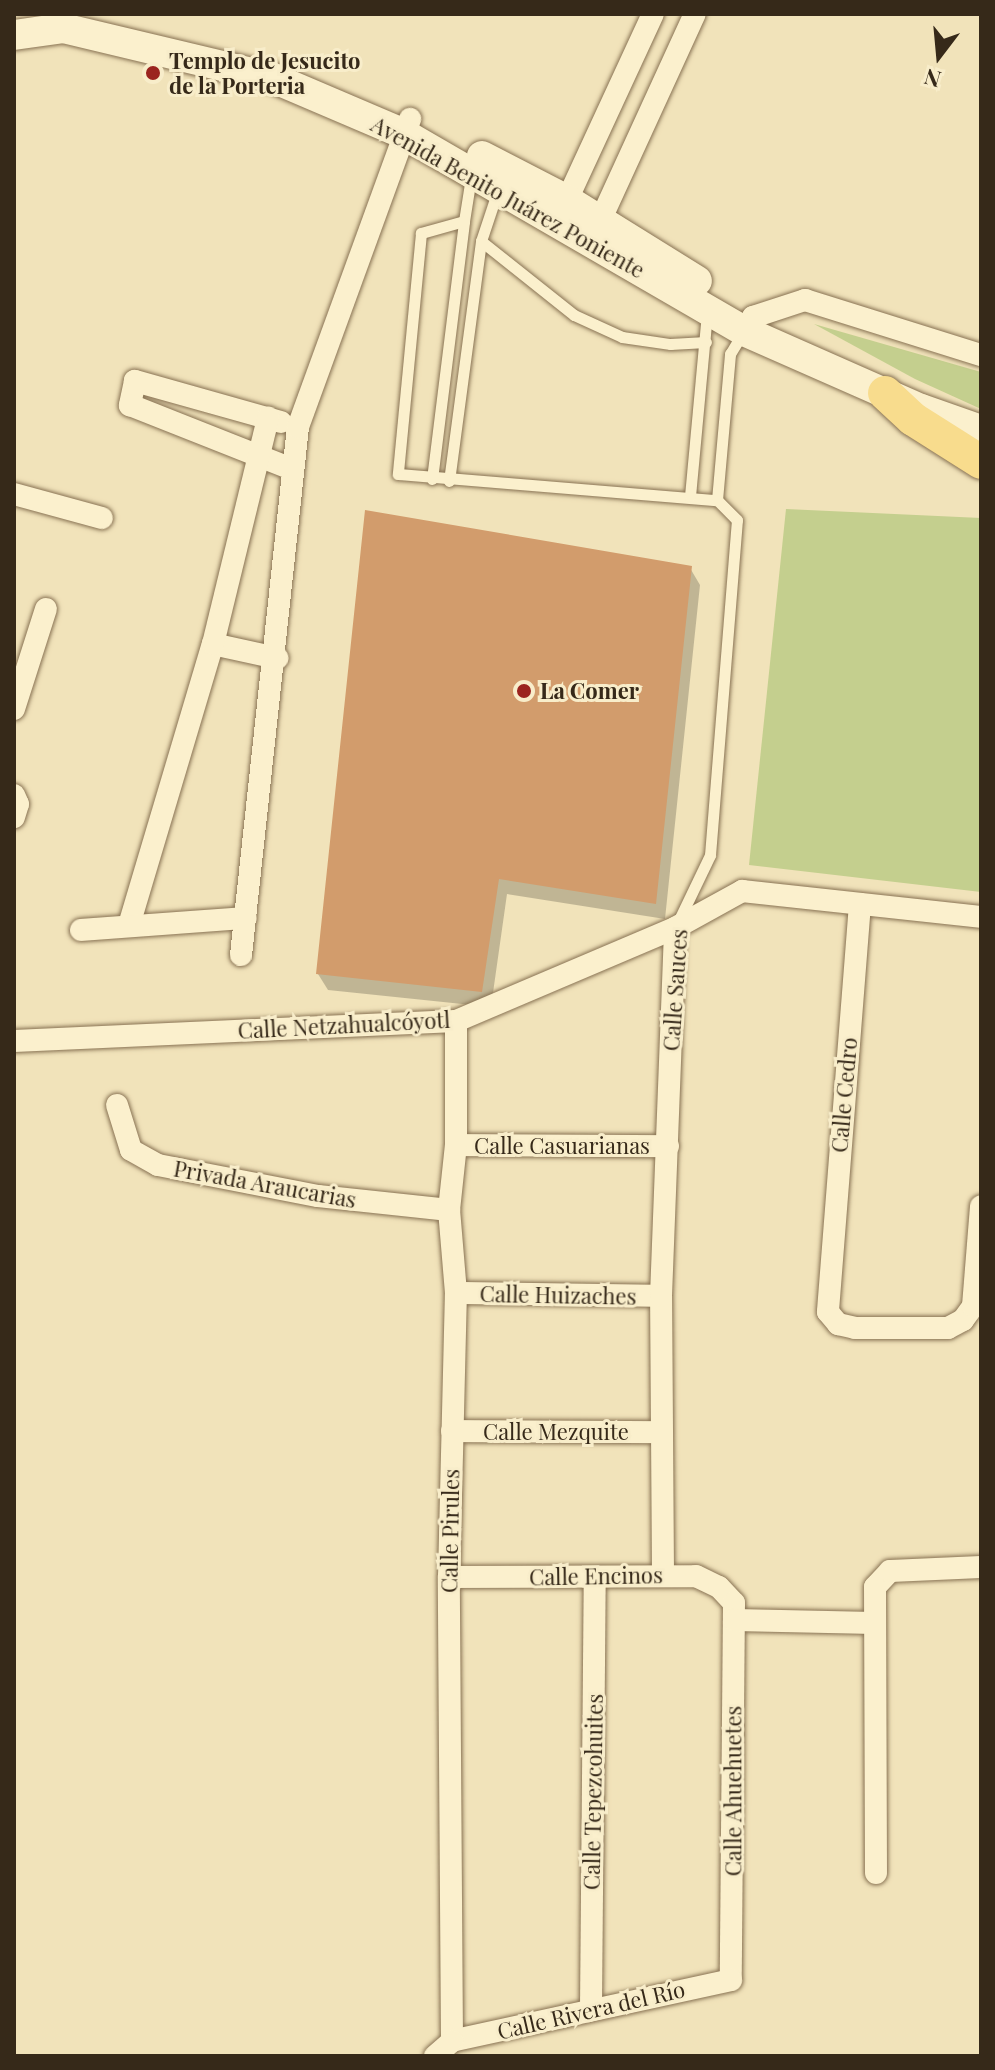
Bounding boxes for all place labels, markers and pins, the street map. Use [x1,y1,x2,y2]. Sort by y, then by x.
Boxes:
place label: Templo de Jesucito de la Porteria [169,47,361,98]
marker: Templo de Jesucito de la Porteria [144,64,162,82]
place label: La Comer [540,678,639,704]
marker: La Comer [515,682,533,700]

